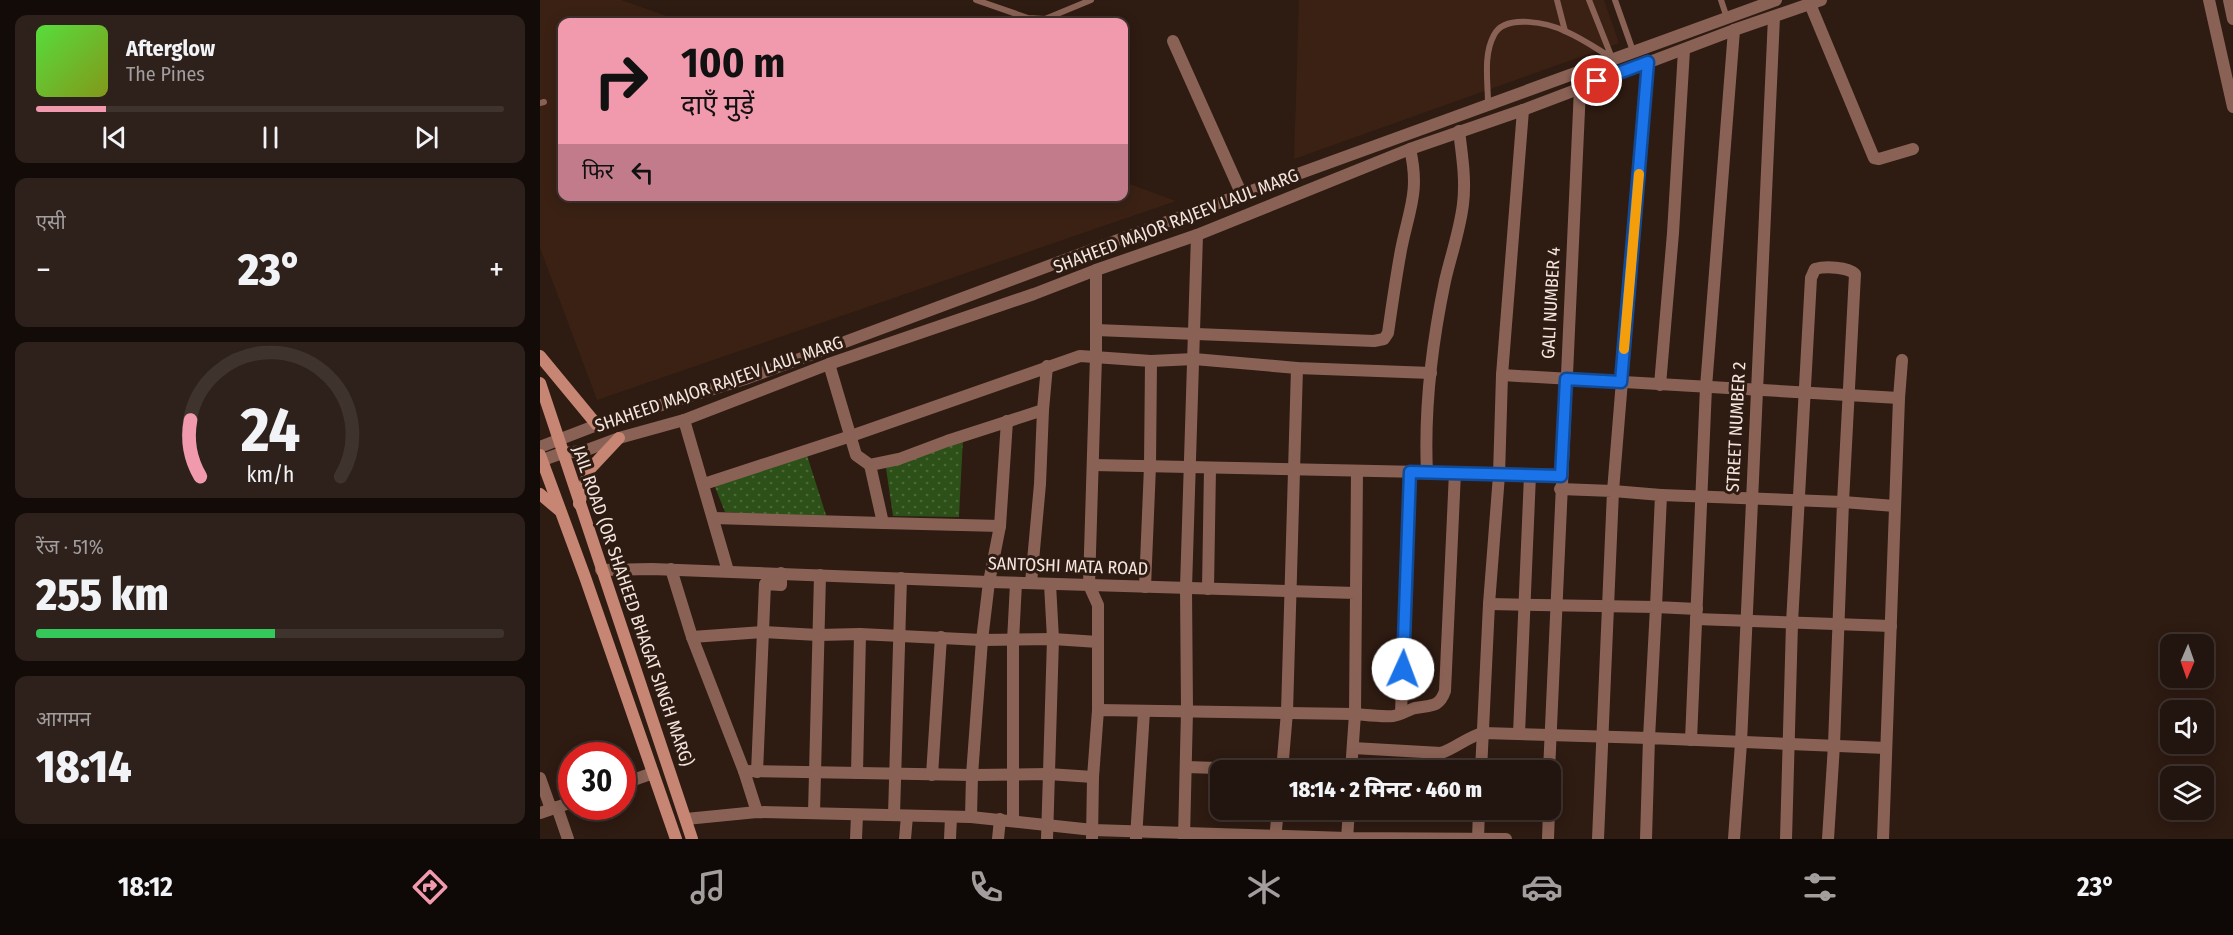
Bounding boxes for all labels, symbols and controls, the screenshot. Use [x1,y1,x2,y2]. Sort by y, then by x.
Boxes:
text: Afterglow [126,35,215,62]
text: 100 m [681,38,785,88]
icon: right [582,42,660,120]
pin [1571,55,1622,106]
text: The Pines [126,62,205,86]
icon: arrive [1580,64,1613,97]
text: दाएँ मुड़ें [681,89,754,121]
icon: previous [98,121,131,154]
icon: pause [254,121,287,154]
icon: next [410,121,443,154]
icon: left [626,156,659,189]
text: फिर [582,158,614,185]
street label: SHAHEED MAJOR RAJEEV LAUL MARG [1050,164,1302,278]
text: एसी [36,210,66,234]
text: 23° [238,243,302,297]
street label: GALI NUMBER 4 [1537,246,1565,360]
text: − [36,250,51,290]
text: + [489,250,504,290]
street label: SHAHEED MAJOR RAJEEV LAUL MARG [592,331,846,437]
street label: STREET NUMBER 2 [1722,361,1750,493]
text: 24 [239,393,300,468]
street label: JAIL ROAD (OR SHAHEED BHAGAT SINGH MARG) [568,443,698,769]
text: km/h [246,462,294,488]
text: रेंज · 51% [36,535,104,559]
street label: SANTOSHI MATA ROAD [988,552,1148,580]
text: 255 km [36,568,169,622]
north arrow [2160,634,2214,688]
map controls [2160,634,2214,820]
position arrow [1371,637,1435,701]
button: sound [2160,700,2214,754]
text: आगमन [36,707,91,731]
text: 18:14 [36,740,132,794]
speed limit sign: 30 [558,742,636,820]
button: layers [2160,766,2214,820]
text: 18:14 · 2 मिनट · 460 m [1289,776,1482,803]
icon: directions [409,866,451,908]
icon: music [687,866,729,908]
icon: phone [965,866,1007,908]
icon: climate [1243,866,1285,908]
icon: car [1521,866,1563,908]
icon: filters [1799,866,1841,908]
text: 18:12 [118,871,173,903]
text: 23° [2077,871,2115,903]

